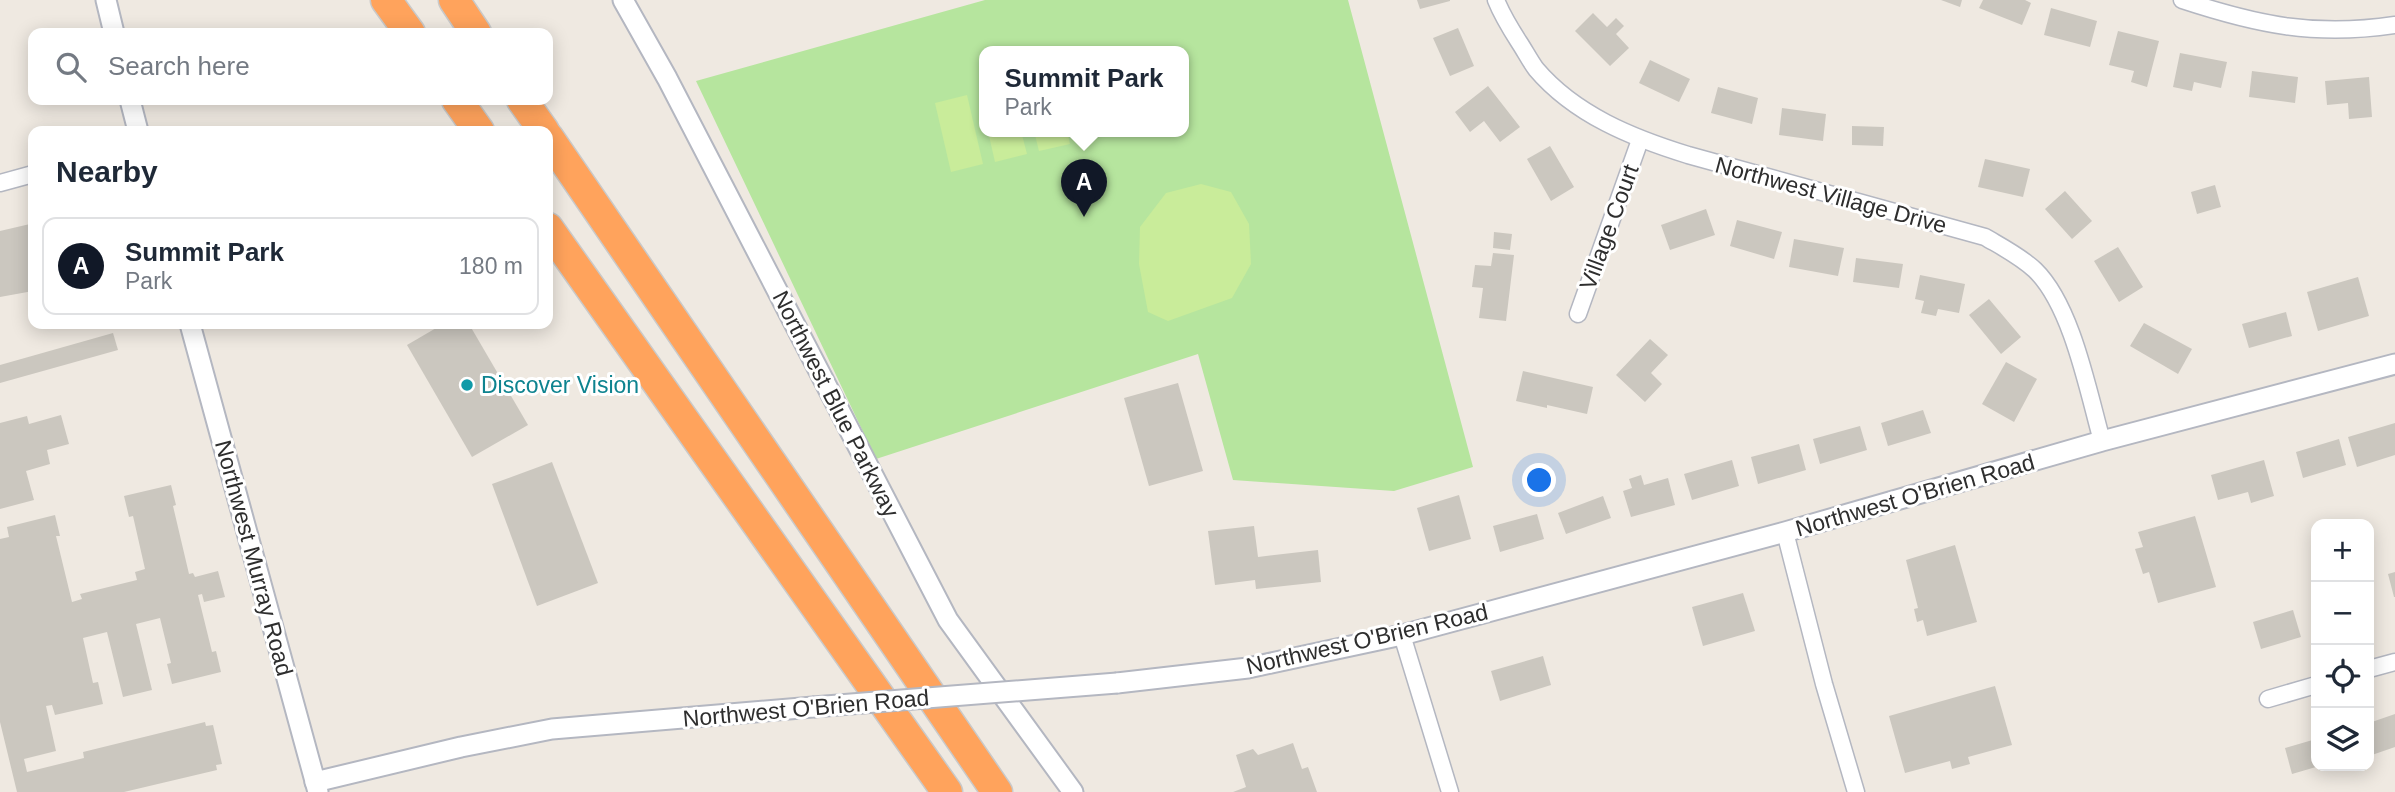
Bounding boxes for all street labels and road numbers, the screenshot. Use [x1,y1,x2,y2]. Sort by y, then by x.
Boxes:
street label: Northwest Village Drive [1712,152,1950,238]
street label: Village Court [1574,160,1644,293]
street label: Northwest Blue Parkway [768,286,905,522]
street label: Northwest Murray Road [210,437,298,679]
street label: Northwest O'Brien Road [1793,448,2037,542]
street label: Northwest O'Brien Road [1244,599,1490,679]
street label: Northwest O'Brien Road [682,684,930,732]

